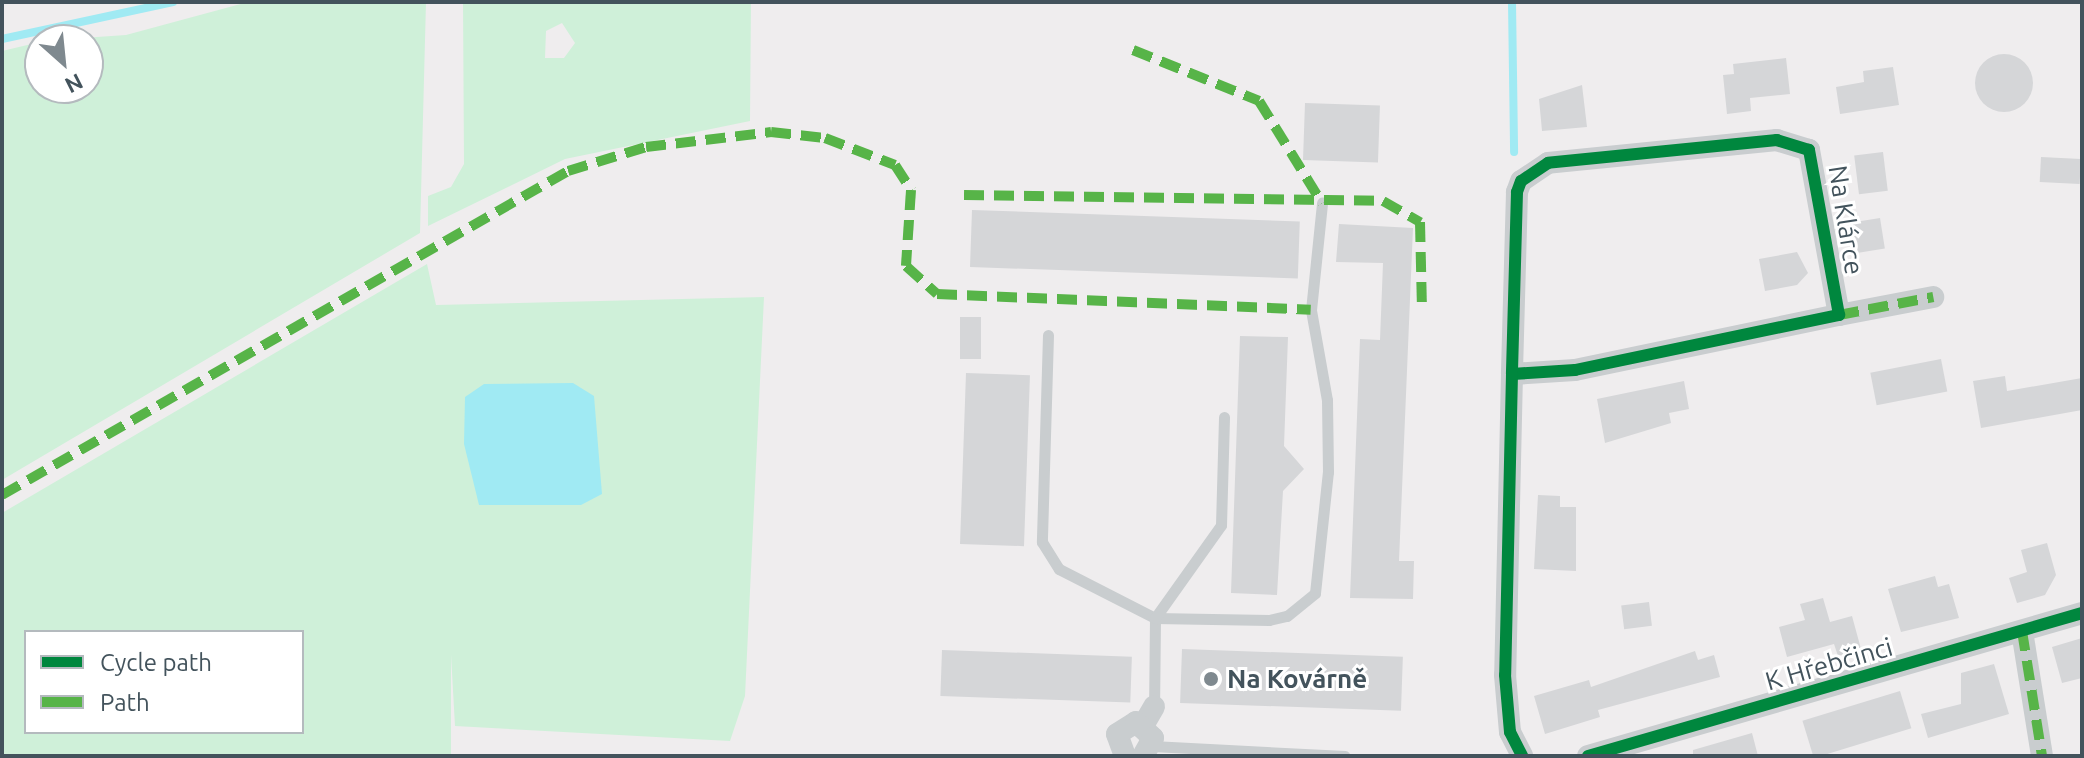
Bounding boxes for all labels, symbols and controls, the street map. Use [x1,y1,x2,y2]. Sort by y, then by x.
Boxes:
north arrow [24,24,104,104]
text: N [61,69,87,99]
street label: Na Klárce [1822,163,1870,277]
legend [24,630,304,734]
street label: K Hřebčinci [1762,631,1896,697]
text: Cycle path [100,649,212,676]
place label: Na Kovárně [1227,663,1367,695]
marker: Na Kovárně [1202,670,1220,688]
text: Path [100,689,150,716]

